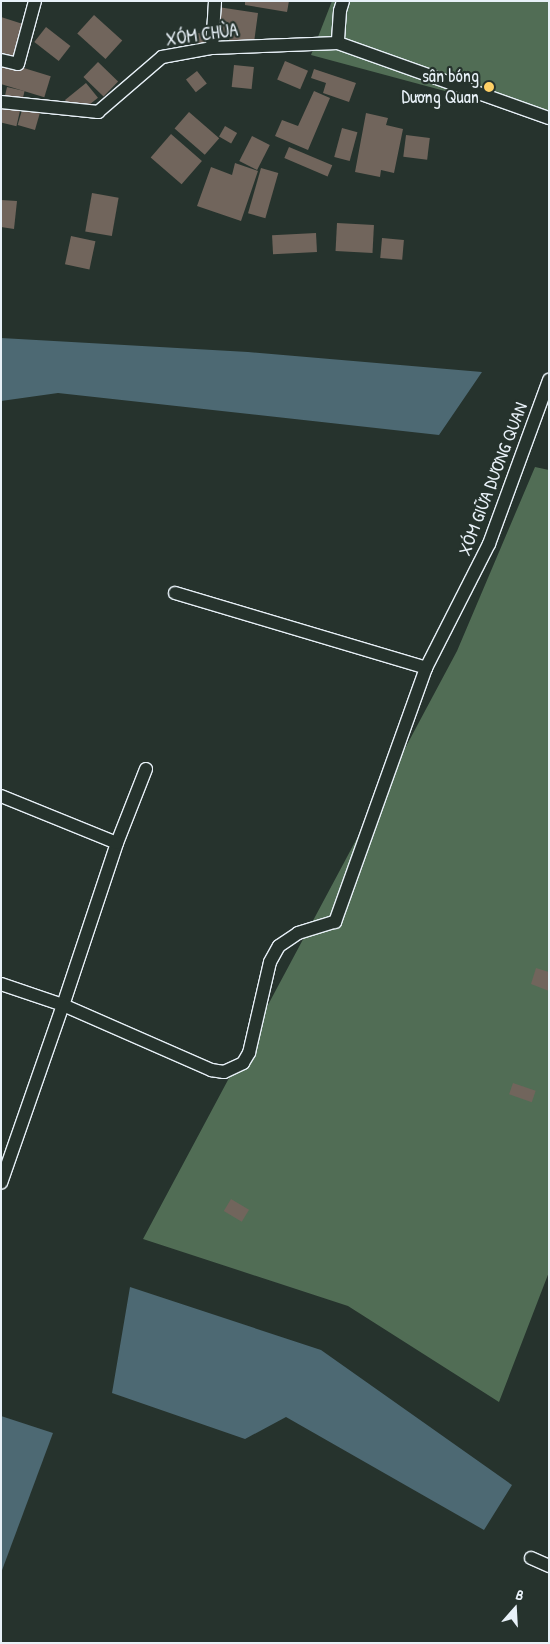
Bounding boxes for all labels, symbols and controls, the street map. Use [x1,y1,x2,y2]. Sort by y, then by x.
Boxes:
street label: XÓM CHÙA [165,19,239,51]
place label: sân bóng Dương Quan [402,66,479,108]
marker: sân bóng Dương Quan [483,81,495,93]
street label: XÓM GIỮA DƯƠNG QUAN [454,399,532,559]
north arrow [490,1584,540,1634]
text: B [514,1584,526,1604]

